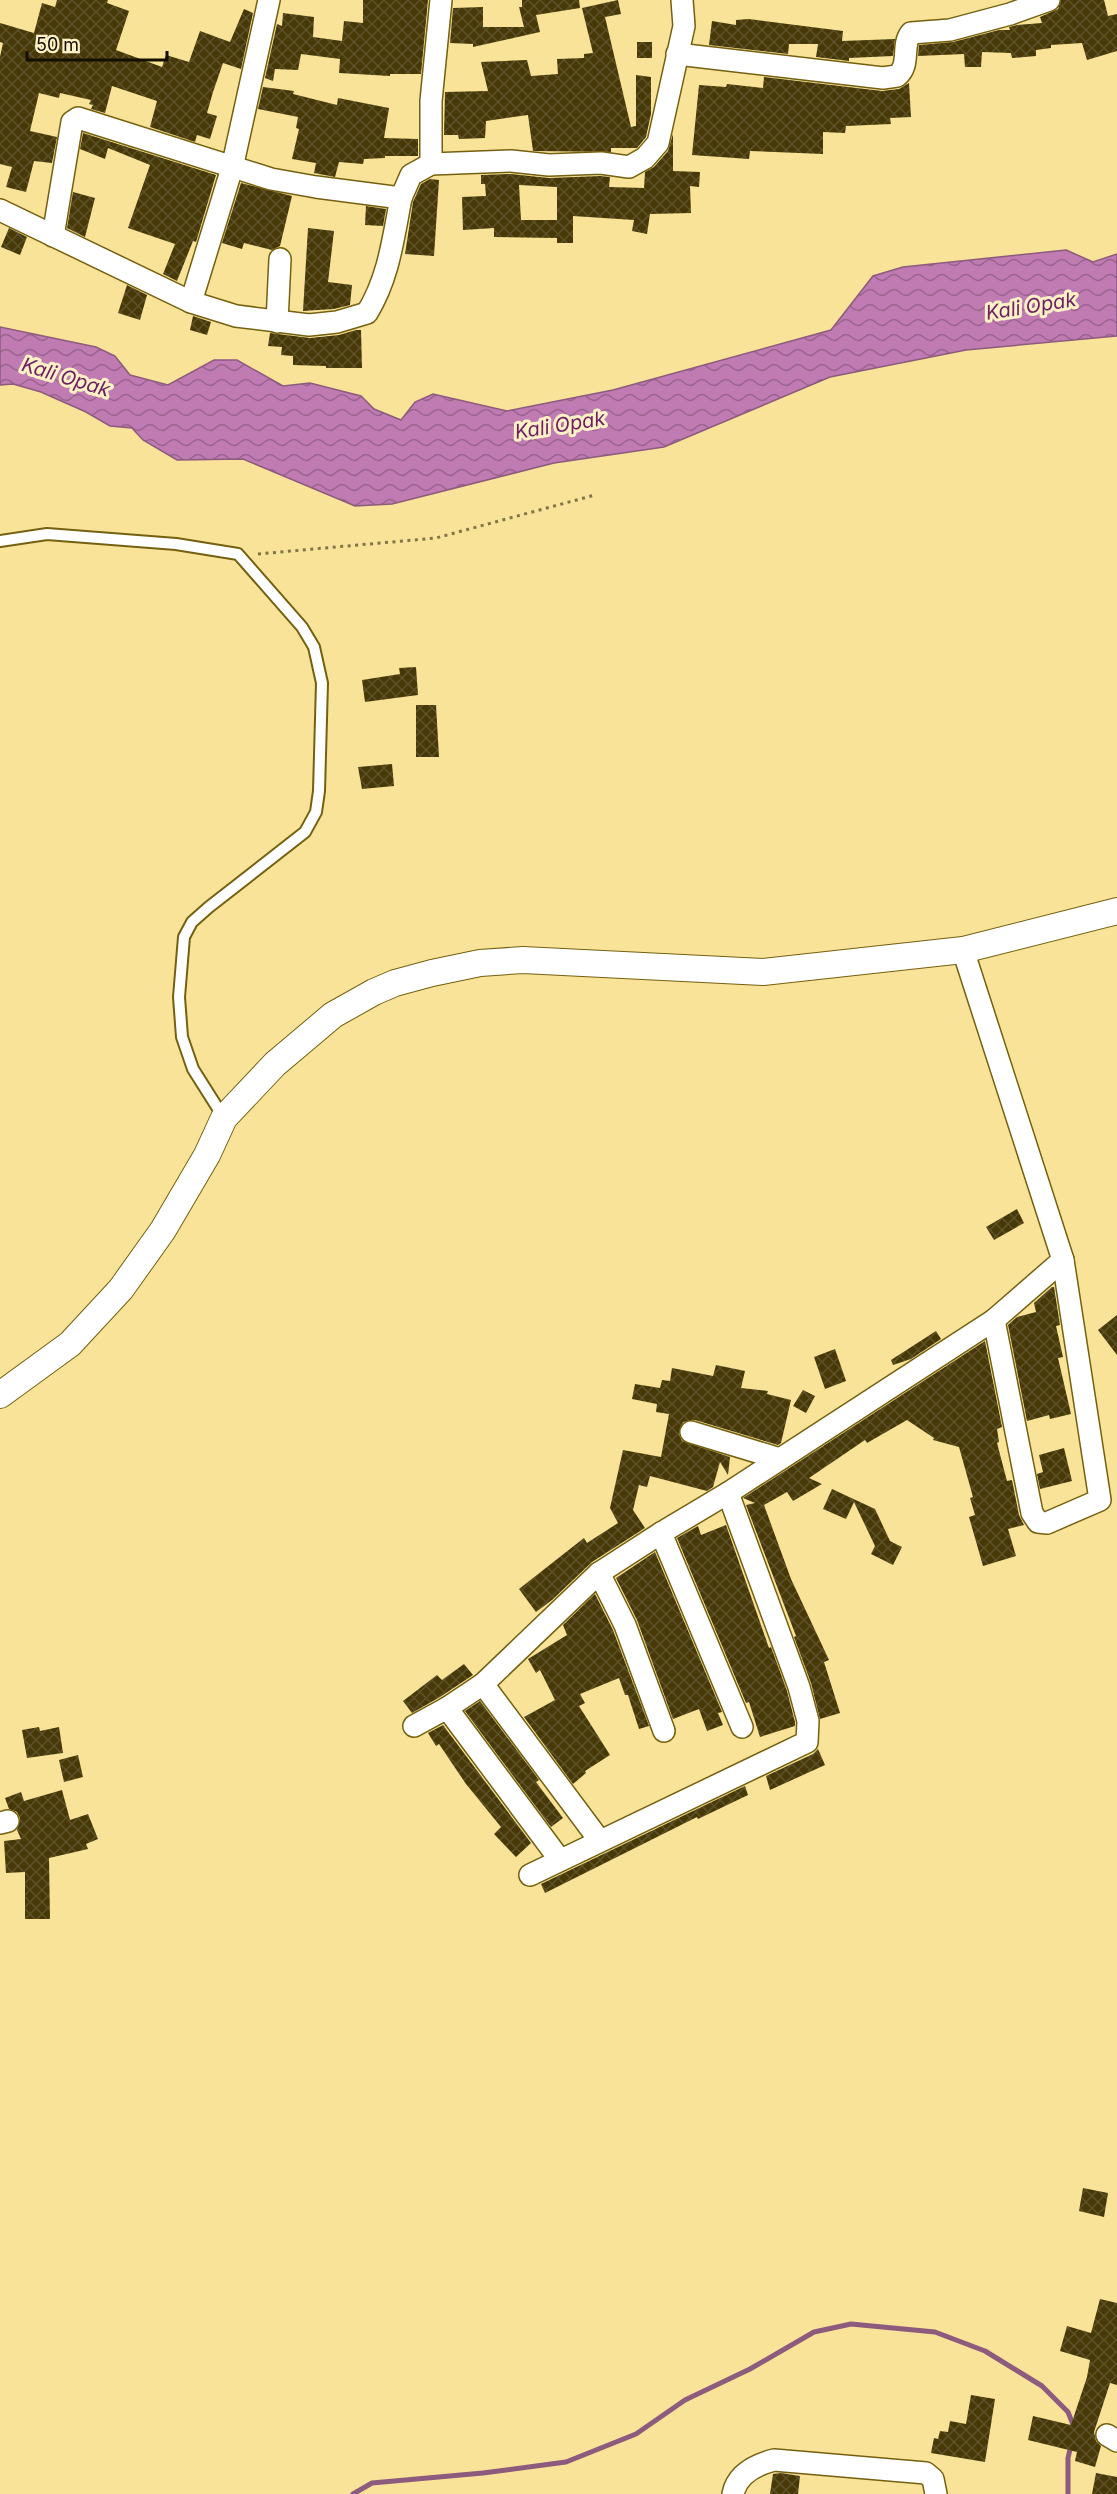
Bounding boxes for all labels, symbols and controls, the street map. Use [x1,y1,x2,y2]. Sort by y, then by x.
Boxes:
scale bar [27,24,166,62]
text: 50 m [36,34,79,55]
water label: Kali Opak [984,287,1079,325]
water label: Kali Opak [19,352,114,402]
water label: Kali Opak [513,406,608,444]

